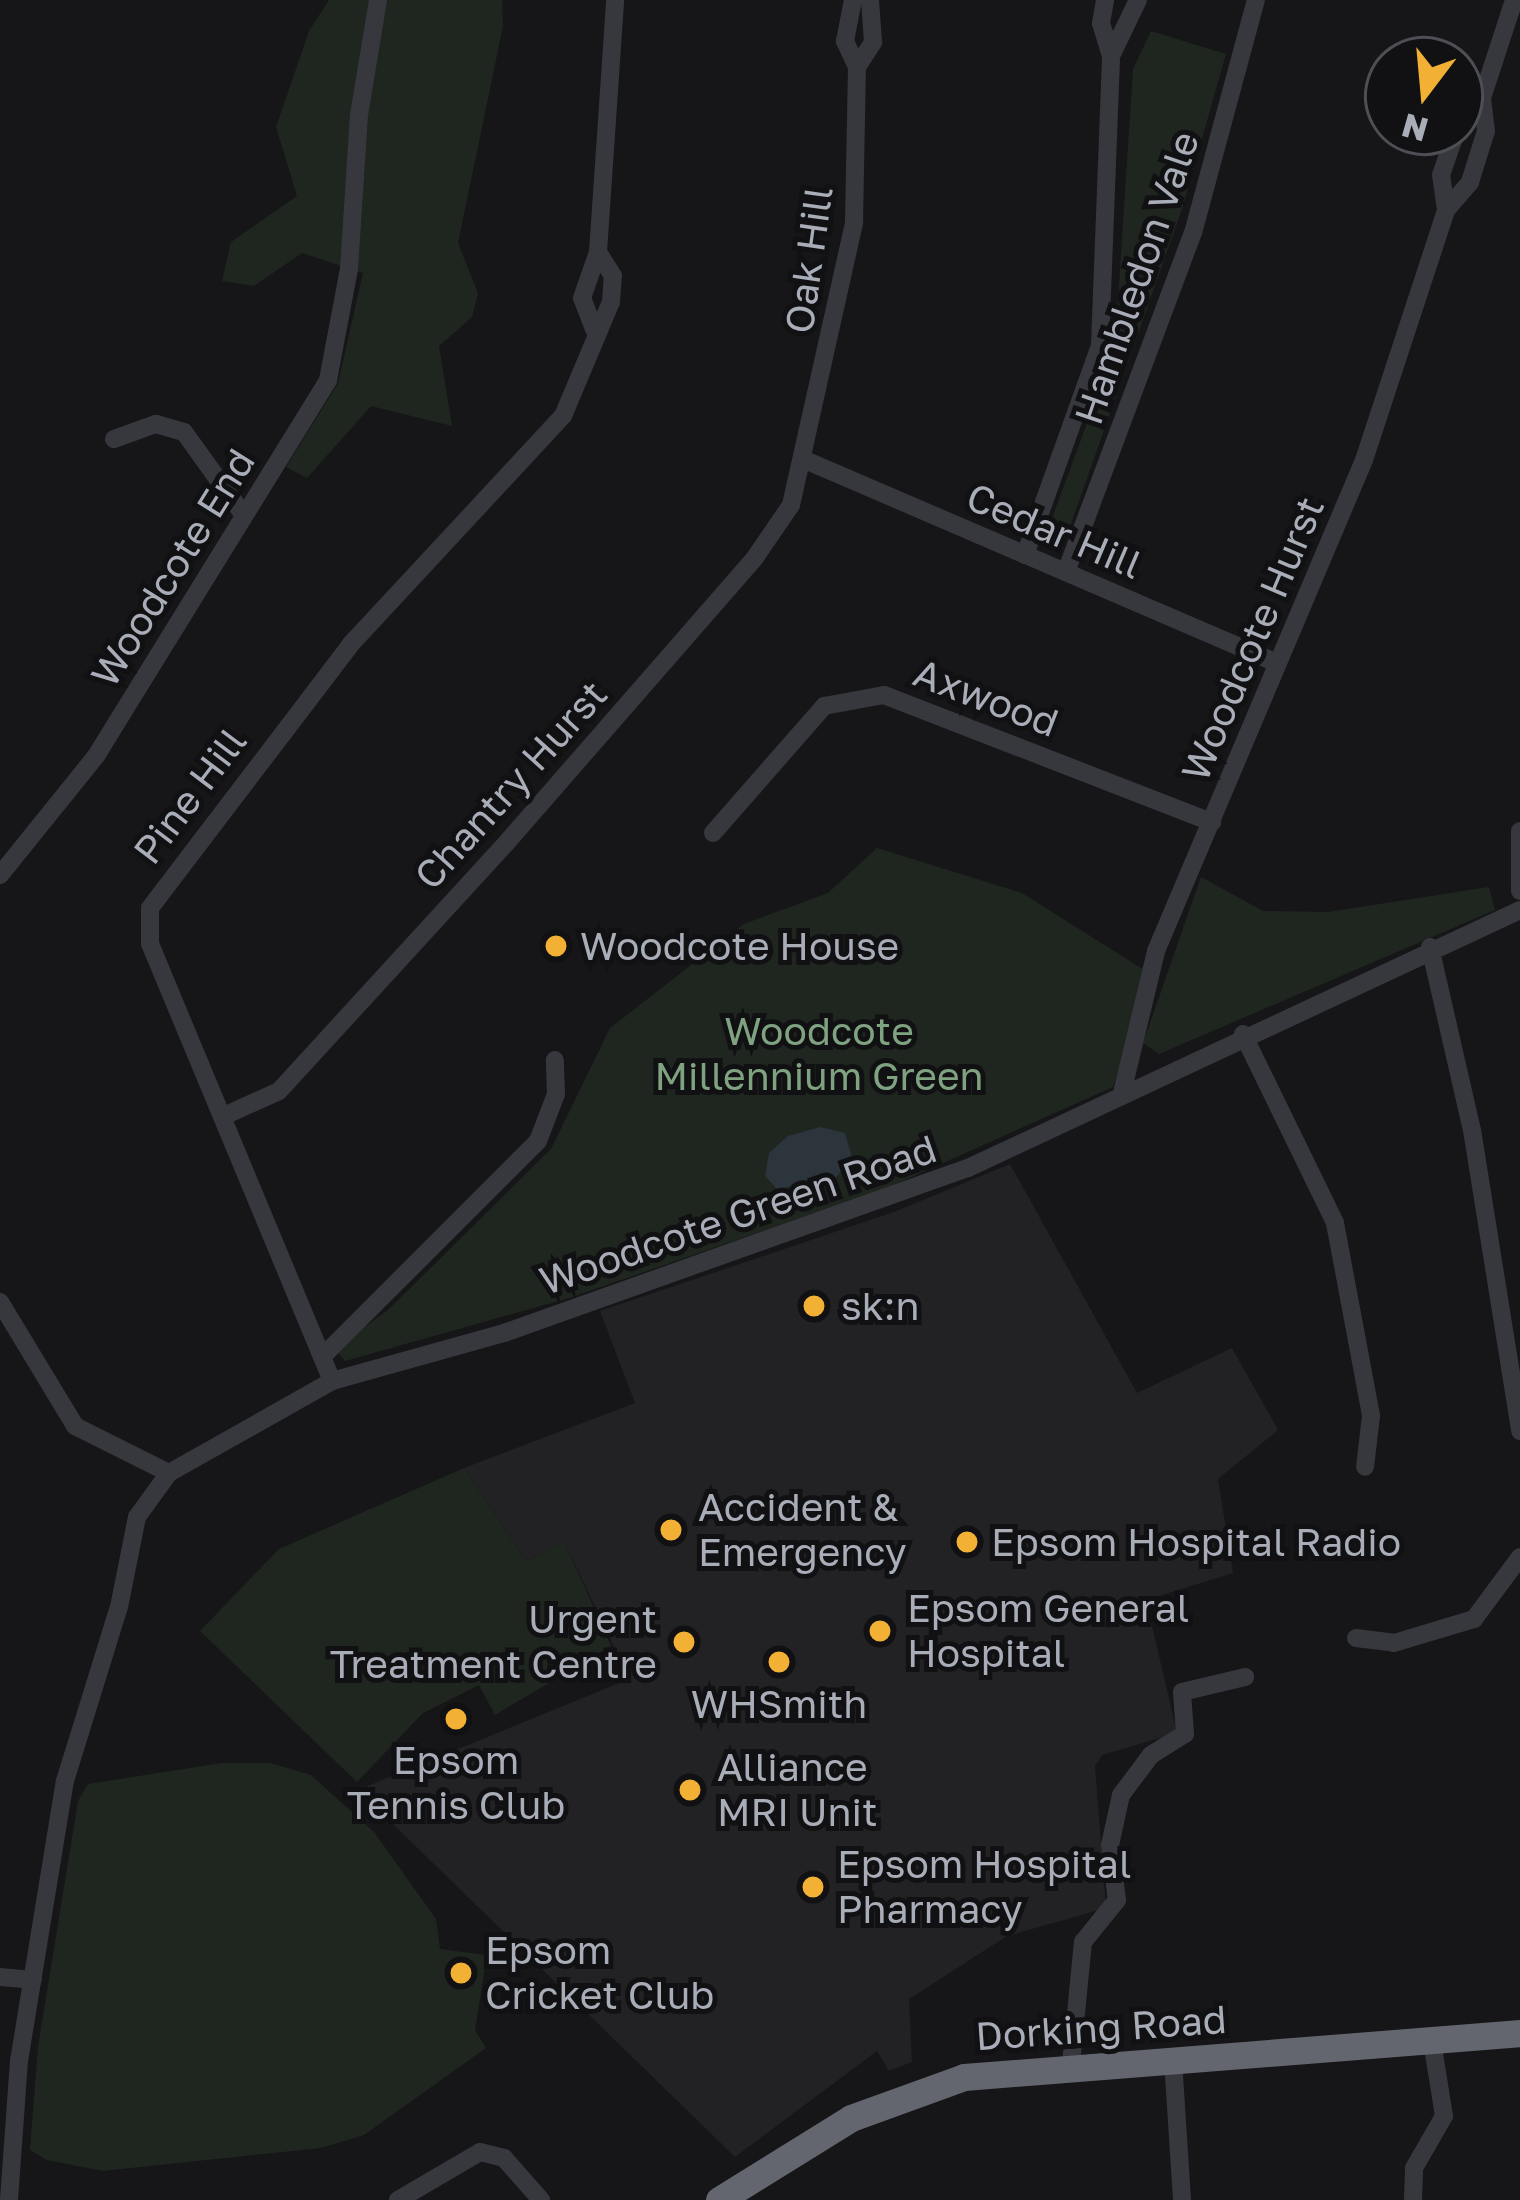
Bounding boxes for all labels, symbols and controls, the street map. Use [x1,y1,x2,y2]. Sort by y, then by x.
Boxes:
north arrow [1364,36,1484,156]
text: N [1397,106,1432,150]
street label: Hambledon Vale [1065,125,1209,431]
street label: Oak Hill [776,184,842,336]
street label: Woodcote End [81,441,265,695]
street label: Cedar Hill [960,473,1148,589]
street label: Woodcote Hurst [1172,490,1334,788]
street label: Axwood [907,649,1065,747]
street label: Chantry Hurst [405,671,617,899]
street label: Pine Hill [124,719,256,873]
place label: Woodcote House [580,923,899,969]
marker: Woodcote House [543,933,569,959]
park label: Woodcote Millennium Green [654,1009,984,1100]
street label: Woodcote Green Road [534,1125,942,1305]
place label: sk:n [841,1283,919,1329]
marker: sk:n [798,1290,830,1322]
place label: Accident & Emergency [698,1485,907,1576]
marker: Accident & Emergency [655,1514,687,1546]
place label: Epsom Hospital Radio [991,1519,1401,1565]
marker: Epsom Hospital Radio [954,1529,980,1555]
place label: Epsom General Hospital [907,1586,1189,1677]
place label: Urgent Treatment Centre [330,1597,657,1688]
marker: Epsom General Hospital [864,1615,896,1647]
marker: Urgent Treatment Centre [668,1626,700,1658]
marker: WHSmith [766,1649,792,1675]
place label: WHSmith [691,1681,867,1727]
marker: Epsom Tennis Club [443,1706,469,1732]
place label: Epsom Tennis Club [347,1738,565,1829]
place label: Alliance MRI Unit [717,1745,878,1836]
marker: Alliance MRI Unit [674,1774,706,1806]
place label: Epsom Hospital Pharmacy [837,1842,1131,1933]
marker: Epsom Hospital Pharmacy [800,1874,826,1900]
place label: Epsom Cricket Club [485,1928,714,2019]
marker: Epsom Cricket Club [448,1960,474,1986]
street label: Dorking Road [974,1996,1228,2060]

